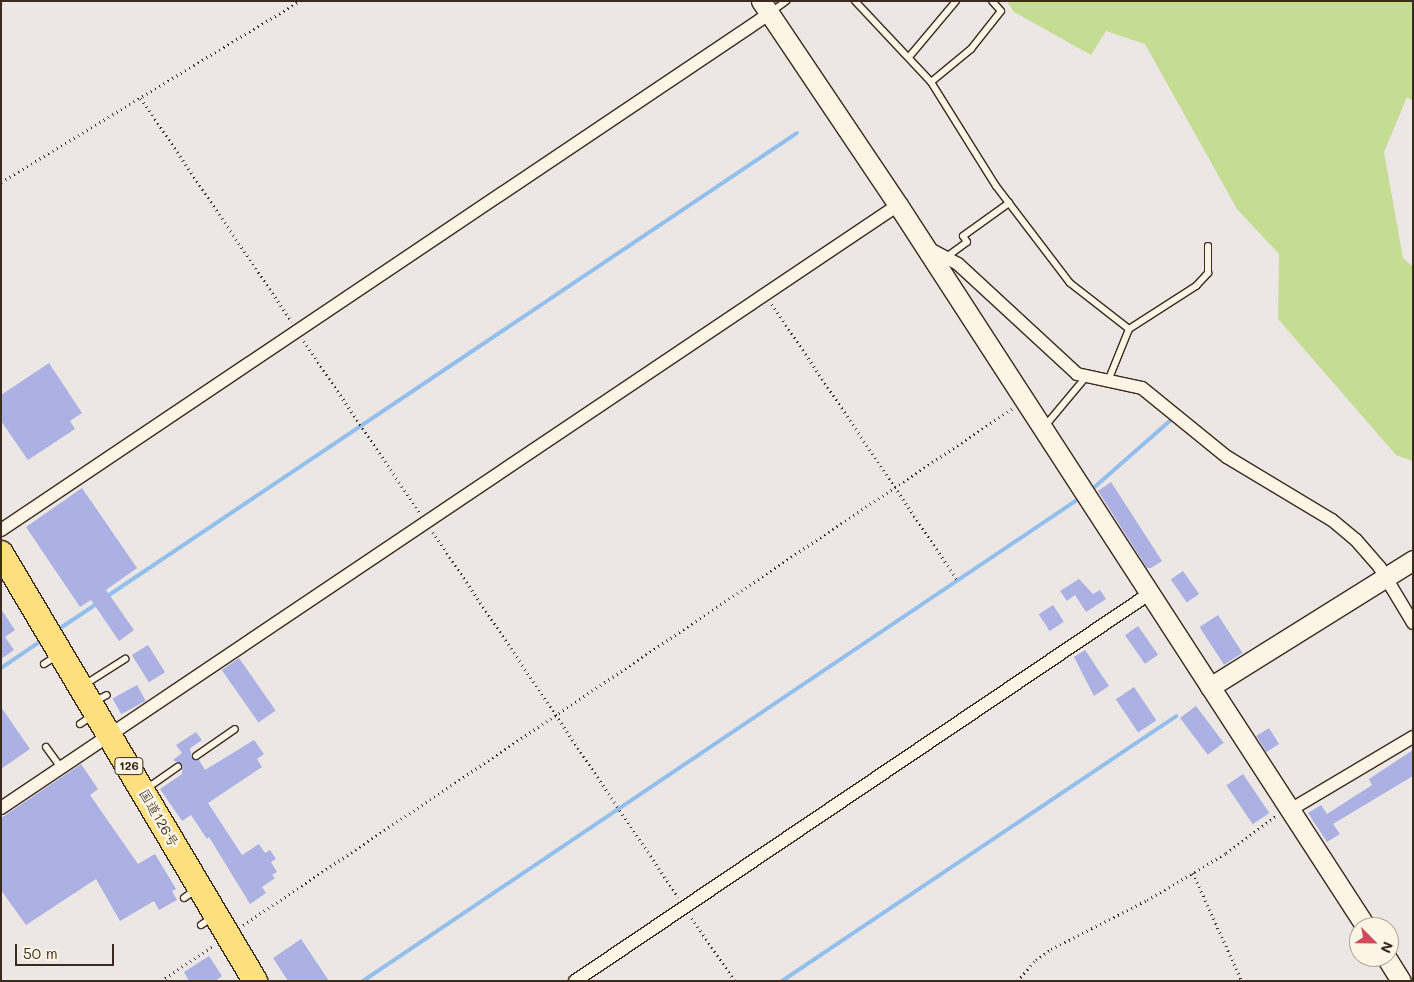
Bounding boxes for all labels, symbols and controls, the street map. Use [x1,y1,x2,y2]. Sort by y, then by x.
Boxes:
road number: 126 [114,756,144,776]
street label: 国道126号 [136,786,182,850]
north arrow [1349,917,1399,967]
scale bar [18,934,116,966]
text: N [1377,939,1398,956]
text: 50 m [23,943,58,963]

